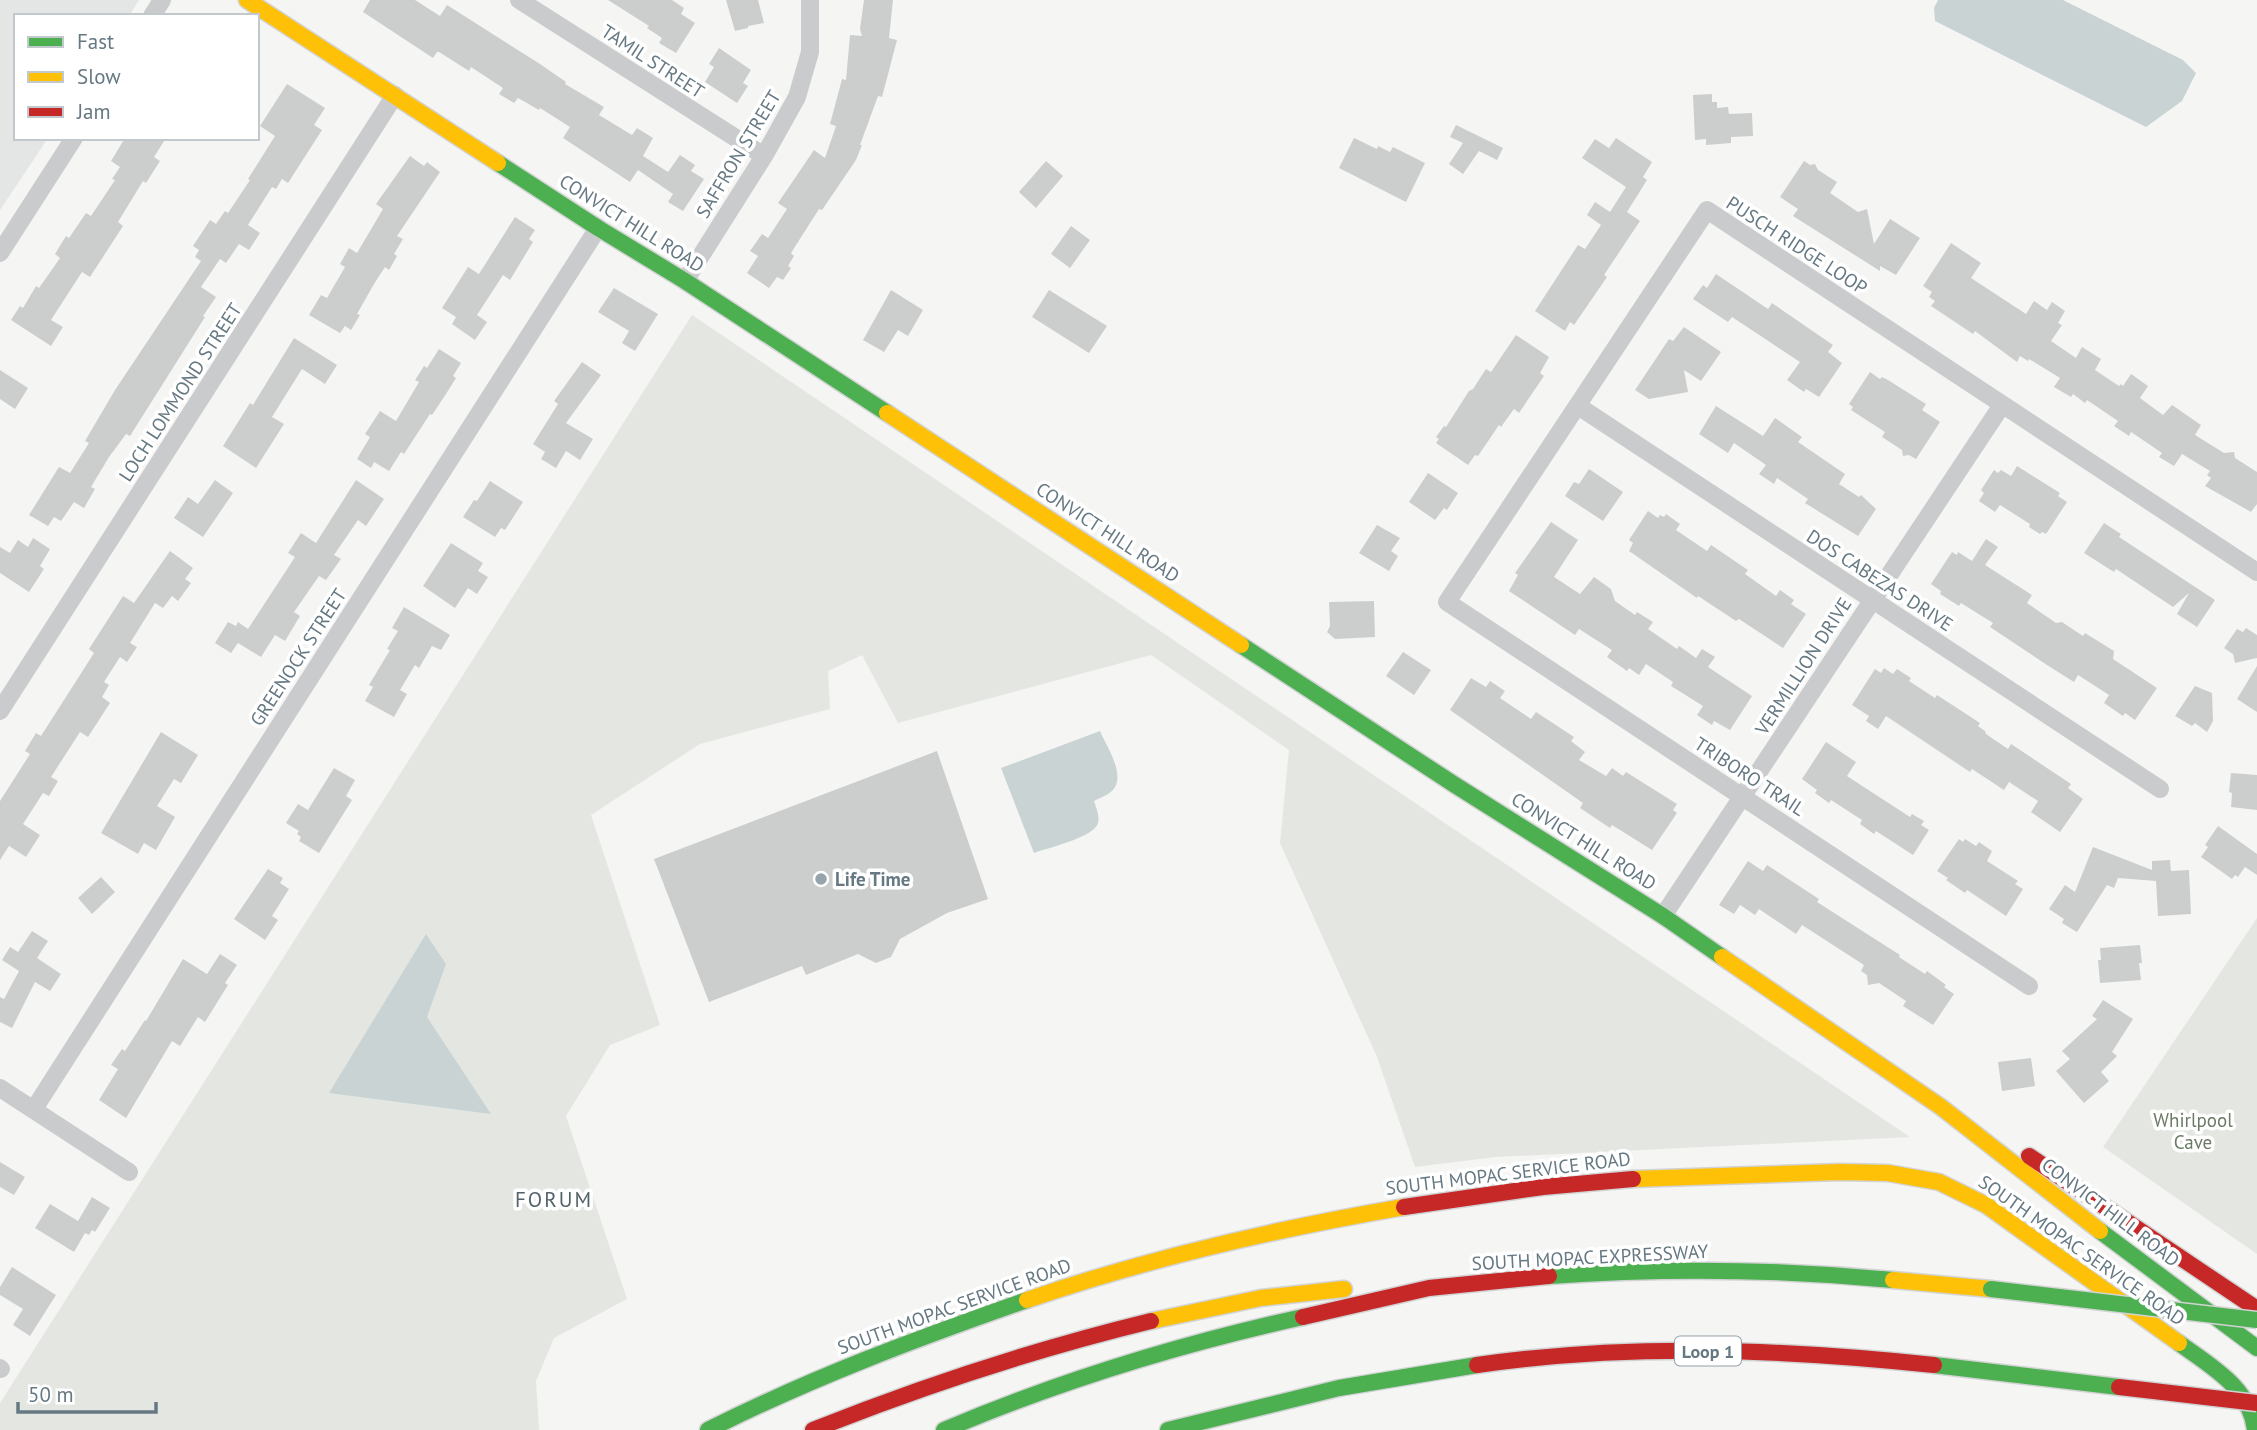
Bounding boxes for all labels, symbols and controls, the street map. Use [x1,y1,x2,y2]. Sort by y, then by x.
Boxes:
legend [14,14,259,140]
street label: TAMIL STREET [597,19,709,103]
text: Fast [77,28,114,55]
text: Slow [77,63,121,90]
street label: SAFFRON STREET [690,85,786,222]
text: Jam [76,98,111,125]
street label: CONVICT HILL ROAD [555,169,709,277]
street label: PUSCH RIDGE LOOP [1722,191,1872,299]
street label: LOCH LOMMOND STREET [113,298,247,486]
street label: CONVICT HILL ROAD [1032,477,1184,587]
street label: DOS CABEZAS DRIVE [1802,524,1958,636]
street label: GREENOCK STREET [245,583,352,730]
street label: VERMILLION DRIVE [1749,593,1856,740]
street label: TRIBORO TRAIL [1690,731,1810,821]
street label: CONVICT HILL ROAD [1507,787,1661,895]
place label: Life Time [835,867,911,891]
marker: Life Time [813,871,829,887]
park label: Whirlpool Cave [2153,1108,2233,1154]
street label: SOUTH MOPAC SERVICE ROAD [1384,1146,1632,1200]
street label: CONVICT HILL ROAD [2037,1152,2185,1272]
street label: SOUTH MOPAC SERVICE ROAD [1974,1169,2190,1331]
district label: FORUM [515,1186,593,1213]
street label: SOUTH MOPAC EXPRESSWAY [1471,1239,1709,1275]
street label: SOUTH MOPAC SERVICE ROAD [834,1253,1074,1359]
road number: Loop 1 [1675,1336,1741,1366]
scale bar [18,1370,156,1414]
text: 50 m [28,1381,74,1408]

